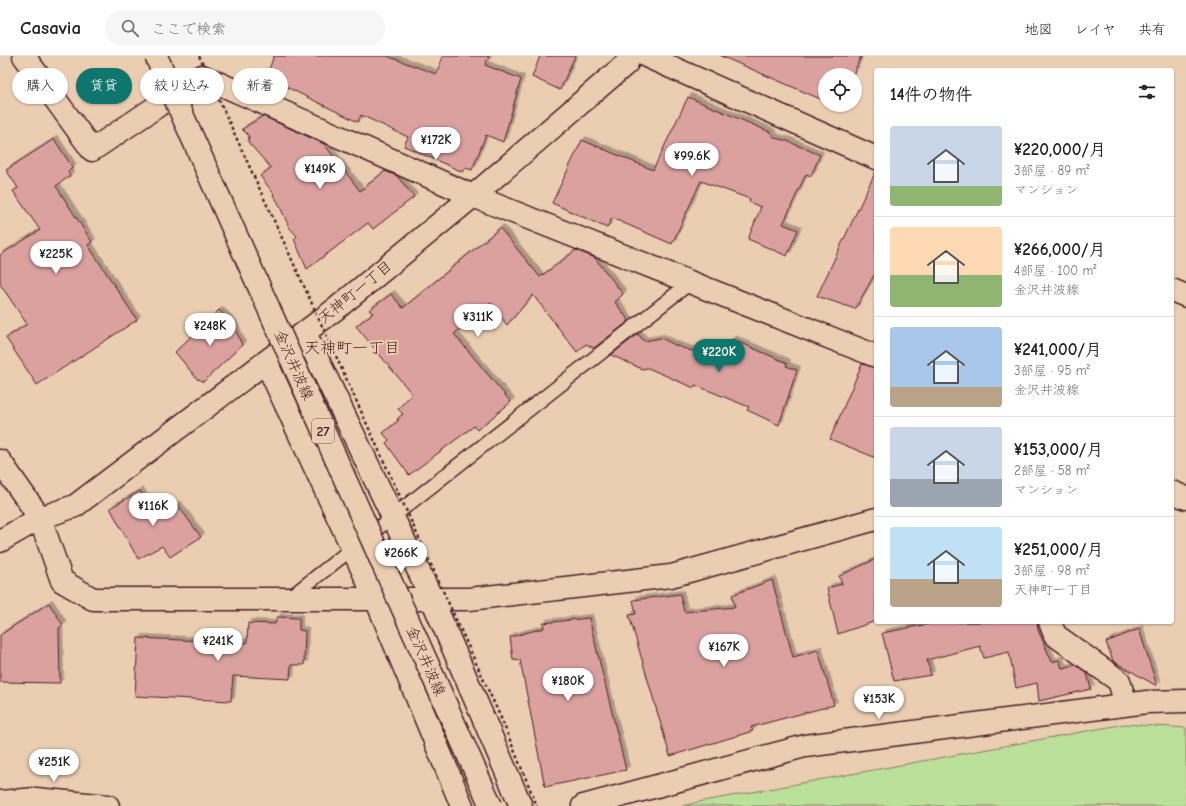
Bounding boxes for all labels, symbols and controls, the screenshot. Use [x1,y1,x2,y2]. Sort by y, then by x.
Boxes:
search box [105,10,385,46]
text: Casavia [20,17,81,39]
icon: search [119,17,141,39]
text: ここで検索 [151,20,226,38]
text: 地図 [1025,21,1053,38]
text: レイヤ [1075,21,1116,38]
text: 共有 [1138,21,1166,38]
chip: 購入 [12,68,68,104]
chip: 賃貸 [76,68,132,104]
chip: 絞り込み [140,68,224,104]
chip: 新着 [232,68,288,104]
map controls [818,68,862,112]
button: locate [818,68,862,112]
icon: filters [1136,81,1158,103]
text: 14件の物件 [890,85,972,104]
pin: ¥172K [408,127,464,161]
text: ¥172K [420,132,452,147]
text: ¥220,000/月 [1014,140,1106,159]
icon: home [922,142,970,190]
pin: ¥99.6K [659,143,725,177]
text: ¥99.6K [674,148,710,163]
pin: ¥149K [292,156,348,190]
text: ¥149K [304,161,336,176]
text: 3部屋 · 89 m² [1014,163,1089,178]
text: マンション [1014,182,1078,197]
text: ¥266,000/月 [1014,240,1105,259]
pin: ¥225K [28,241,84,275]
icon: home [922,243,970,291]
text: ¥225K [39,246,73,261]
street label: 天神町一丁目 [314,257,396,327]
text: 4部屋 · 100 m² [1014,263,1097,278]
text: 金沢井波線 [1014,282,1079,297]
pin: ¥311K [450,304,506,338]
text: ¥311K [463,309,493,324]
pin: ¥248K [182,313,238,347]
text: ¥248K [194,318,226,333]
street label: 金沢井波線 [271,327,317,403]
district label: 天神町一丁目 [304,339,400,357]
pin: ¥220K [691,339,747,373]
text: ¥241,000/月 [1014,340,1102,359]
icon: home [922,343,970,391]
text: ¥220K [702,344,736,359]
text: 3部屋 · 95 m² [1014,363,1090,378]
text: 金沢井波線 [1014,382,1079,397]
road number: 27 [312,419,334,443]
text: ¥153,000/月 [1014,440,1103,459]
icon: home [922,443,970,491]
text: 2部屋 · 58 m² [1014,463,1090,478]
text: マンション [1014,482,1078,497]
pin: ¥116K [125,493,181,527]
text: ¥116K [138,498,168,513]
pin: ¥266K [373,540,429,574]
text: ¥251,000/月 [1014,540,1103,559]
icon: home [922,543,970,591]
text: ¥266K [384,545,418,560]
text: 3部屋 · 98 m² [1014,563,1089,578]
text: 天神町一丁目 [1014,582,1092,597]
street label: 金沢井波線 [403,623,449,699]
pin: ¥241K [190,628,246,662]
text: ¥241K [202,633,234,648]
pin: ¥167K [696,634,752,668]
text: ¥167K [708,639,740,654]
pin: ¥180K [540,668,596,702]
text: ¥180K [552,673,584,688]
pin: ¥153K [851,686,907,720]
text: ¥153K [863,691,895,706]
pin: ¥251K [26,749,82,783]
text: ¥251K [38,754,70,769]

